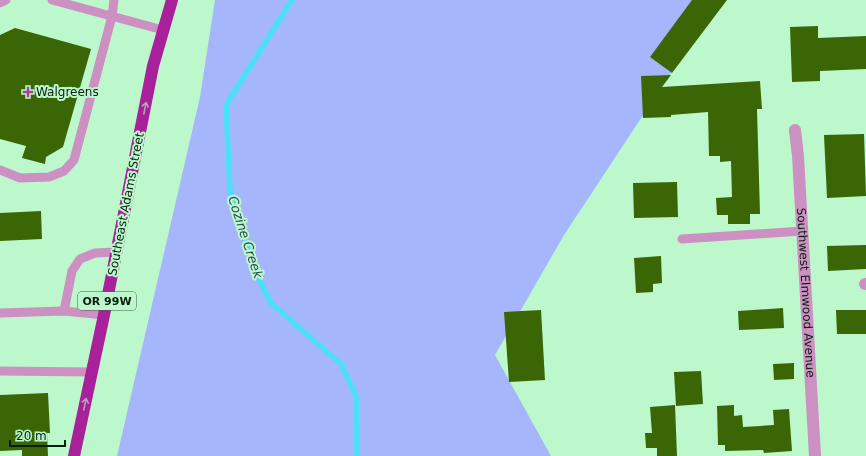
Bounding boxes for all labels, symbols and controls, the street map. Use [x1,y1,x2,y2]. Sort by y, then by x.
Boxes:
place label: Walgreens [36,85,99,99]
marker: Walgreens [23,87,33,97]
one-way arrow [141,102,149,115]
street label: Southeast Adams Street [105,131,147,277]
water label: Cozine Creek [225,194,266,281]
street label: Southwest Elmwood Avenue [794,207,818,378]
road number: OR 99W [78,292,136,310]
one-way arrow [82,398,90,411]
scale bar [10,422,65,448]
text: 20 m [16,429,47,443]

